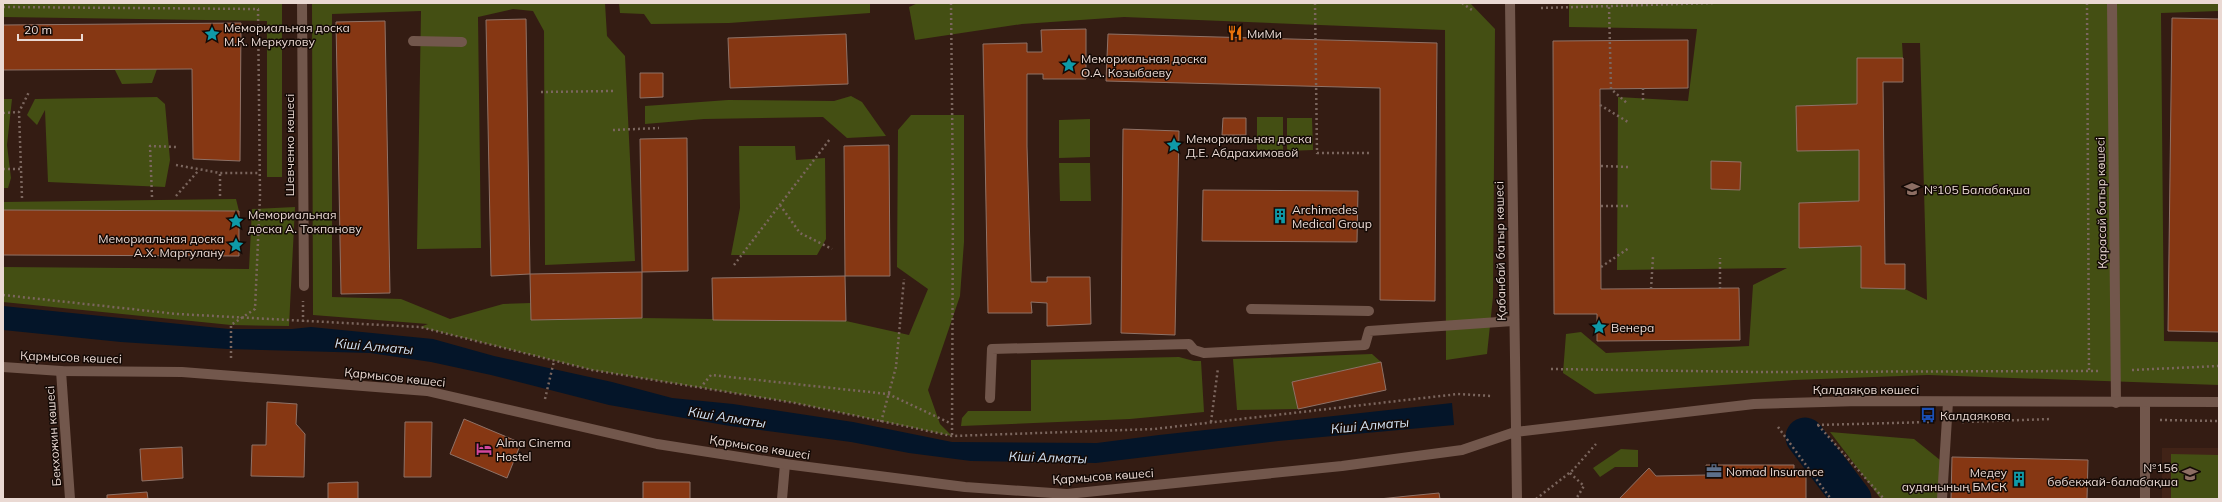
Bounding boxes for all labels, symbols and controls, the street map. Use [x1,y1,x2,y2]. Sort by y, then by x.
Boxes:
scale bar [18,16,82,42]
place label: Мемориальная доска М.К. Меркулову [224,20,350,49]
text: 20 m [24,22,52,37]
restaurant icon: МиМи [1226,24,1244,42]
place icon: Мемориальная доска М.К. Меркулову [203,25,221,43]
place label: МиМи [1247,26,1282,41]
place label: Мемориальная доска О.А. Козыбаеву [1081,51,1207,80]
place icon: Мемориальная доска О.А. Козыбаеву [1060,56,1078,74]
street label: Шевченко көшесі [282,94,297,196]
place label: Мемориальная доска Д.Е. Абдрахимовой [1186,131,1312,160]
place icon: Мемориальная доска Д.Е. Абдрахимовой [1165,136,1183,154]
street label: Қарасай батыр көшесі [2092,137,2110,269]
school or university icon: №105 Балабақша [1903,180,1921,198]
street label: Қабанбай батыр көшесі [1491,181,1509,321]
place label: №105 Балабақша [1924,182,2030,197]
place label: Archimedes Medical Group [1292,202,1372,231]
place label: Мемориальная доска А. Токпанову [248,207,362,236]
building icon: Archimedes Medical Group [1271,207,1289,225]
place icon: Мемориальная доска А. Токпанову [227,212,245,230]
place label: Мемориальная доска А.Х. Маргулану [98,231,225,260]
place icon: Мемориальная доска А.Х. Маргулану [227,236,245,254]
place icon: Венера [1590,318,1608,336]
place label: Венера [1611,320,1654,335]
water label: Кіші Алматы [334,335,414,357]
street label: Қармысов көшесі [20,348,122,366]
street label: Қармысов көшесі [344,364,446,390]
street label: Қалдаяқов көшесі [1813,382,1919,397]
street label: Бекхожин көшесі [42,385,64,487]
water label: Кіші Алматы [687,403,767,431]
bus stop icon: Калдаякова [1919,406,1937,424]
place label: Калдаякова [1940,408,2011,423]
water label: Кіші Алматы [1330,414,1410,436]
street label: Қармысов көшесі [709,432,811,462]
place label: Alma Cinema Hostel [496,435,571,464]
hotel icon: Alma Cinema Hostel [475,440,493,458]
water label: Кіші Алматы [1009,448,1088,466]
place label: №156 бөбекжай-балабақша [2048,460,2178,489]
office icon: Nomad Insurance [1705,462,1723,480]
place label: Nomad Insurance [1726,464,1824,479]
street label: Қармысов көшесі [1052,465,1154,487]
place label: Медеу ауданының БМСК [1902,465,2007,494]
school or university icon: №156 бөбекжай-балабақша [2181,465,2199,483]
building icon: Медеу ауданының БМСК [2010,470,2028,488]

